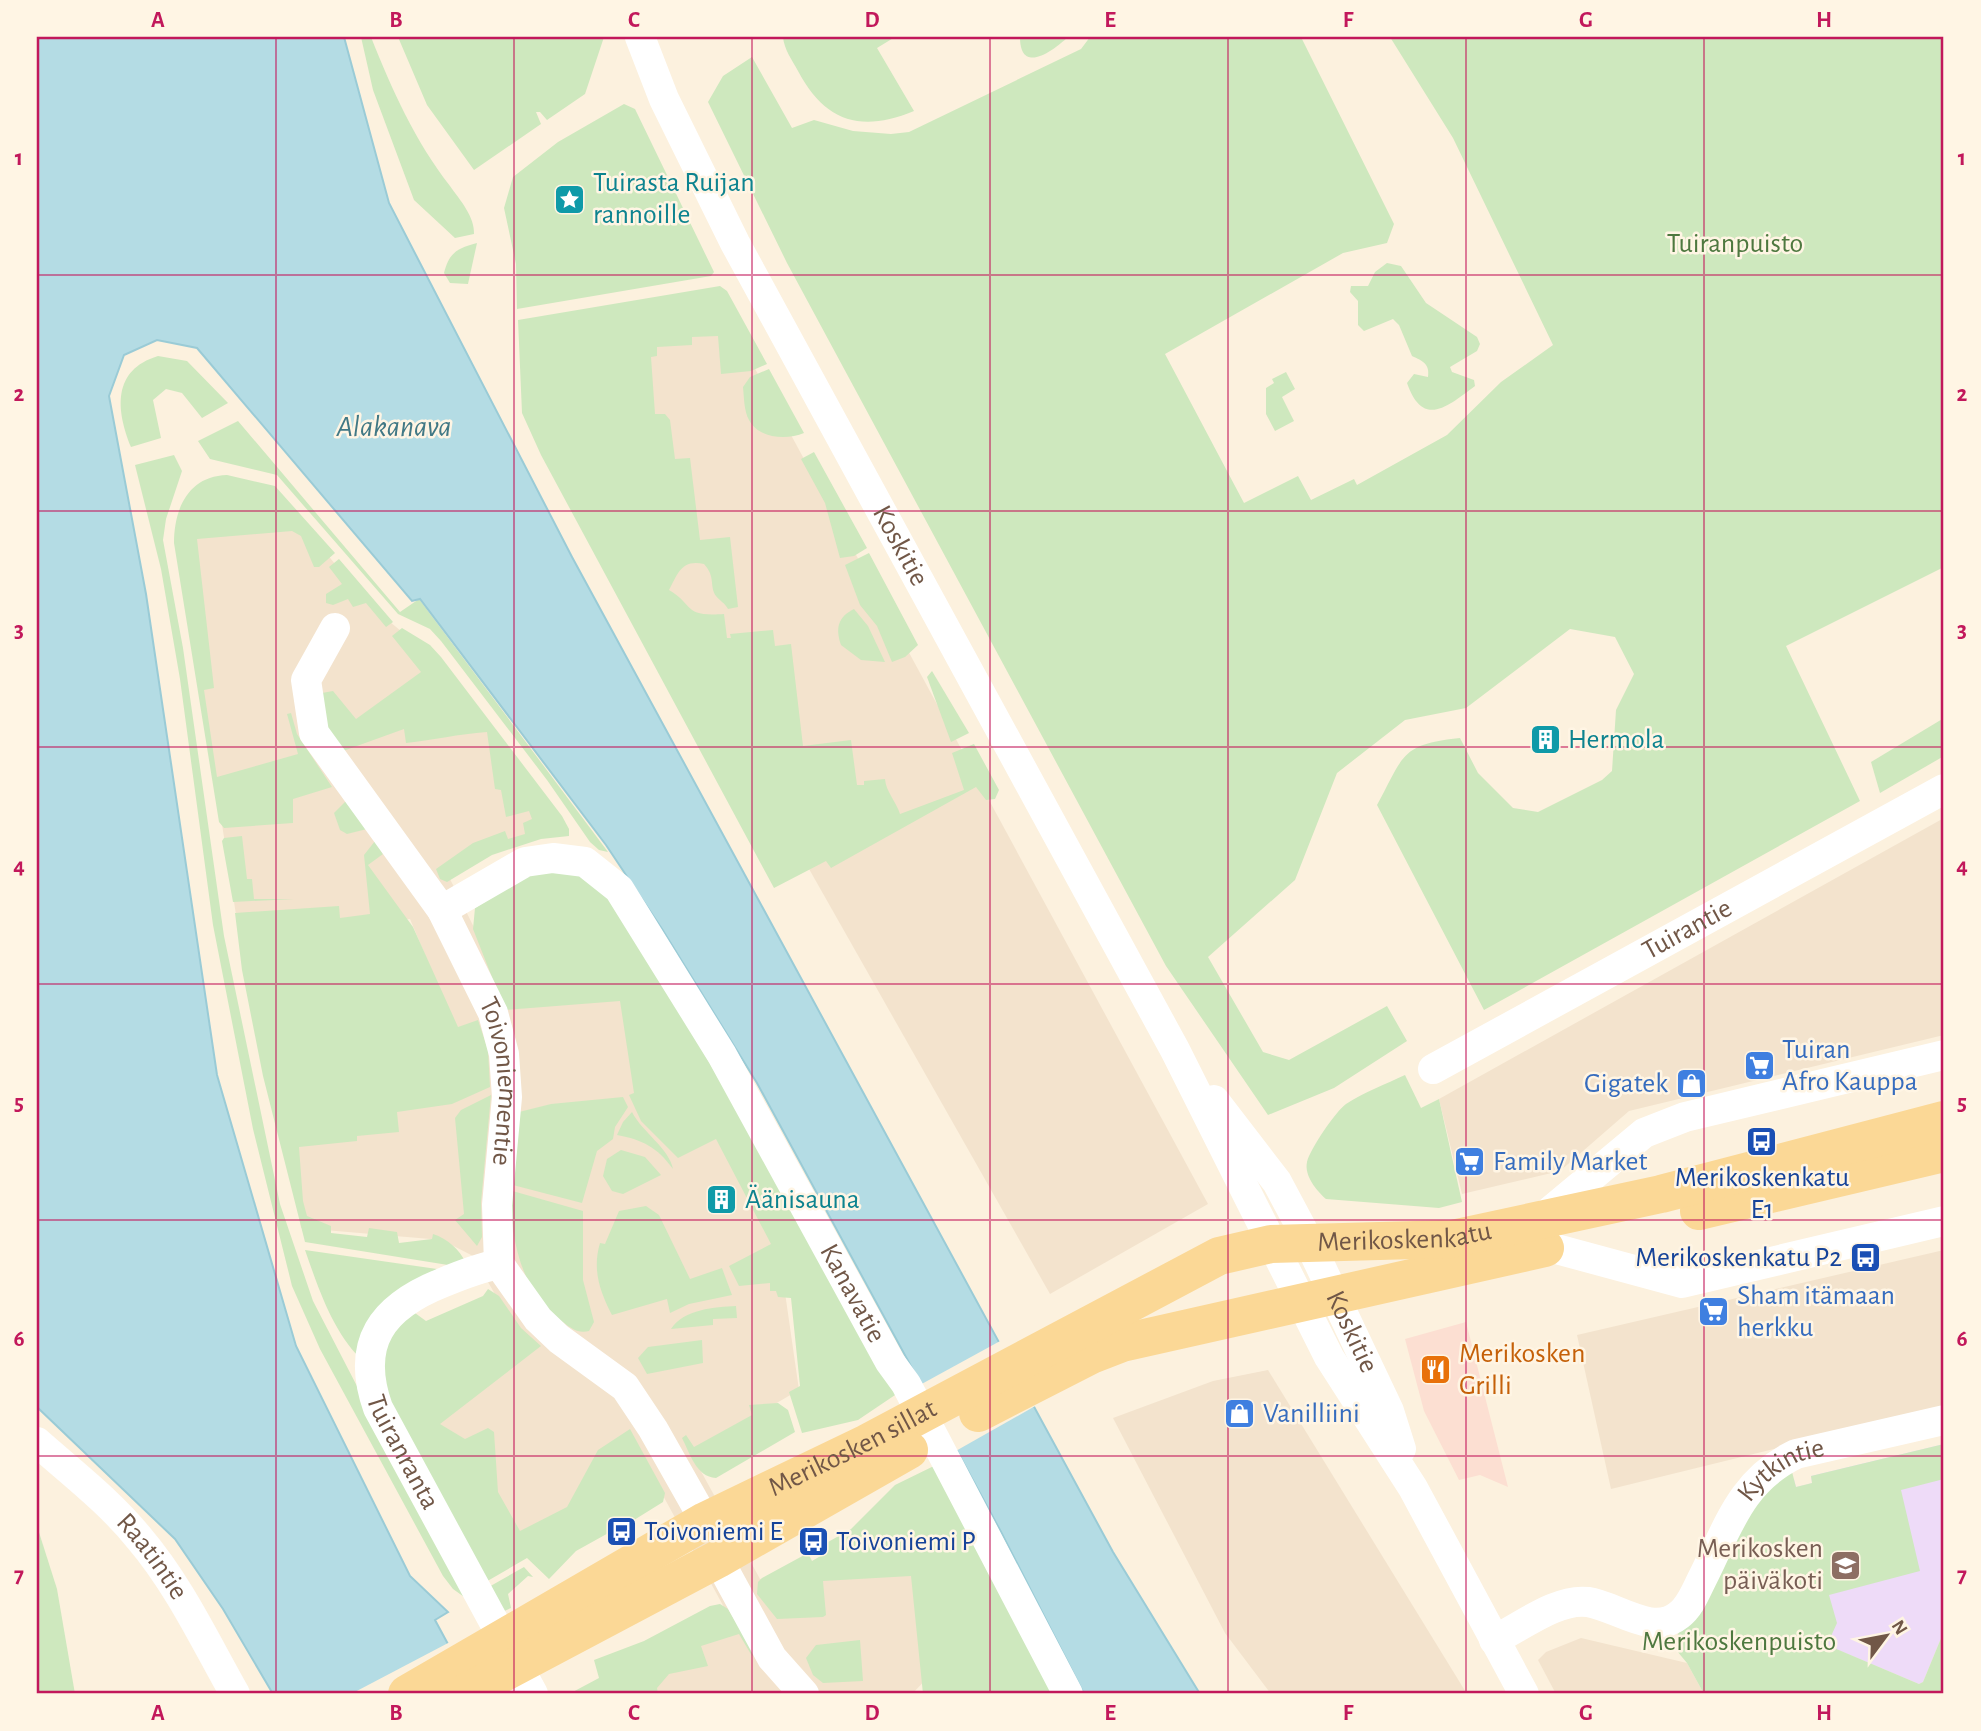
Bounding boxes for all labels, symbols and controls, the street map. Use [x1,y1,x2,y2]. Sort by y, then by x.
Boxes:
text: A [151,9,165,32]
text: B [389,9,403,32]
text: C [628,9,640,32]
text: D [864,9,880,32]
text: E [1104,9,1116,32]
text: F [1343,9,1354,32]
text: G [1579,9,1593,32]
text: H [1816,9,1832,32]
text: 1 [15,147,23,170]
text: 1 [1958,147,1966,170]
place label: Tuirasta Ruijan rannoille [593,169,755,229]
place icon: Tuirasta Ruijan rannoille [553,182,587,216]
park label: Tuiranpuisto [1667,230,1803,258]
text: 2 [14,383,25,406]
text: 2 [1957,383,1968,406]
water label: Alakanava [336,412,451,442]
street label: Koskitie [867,501,933,591]
text: 3 [14,619,24,642]
text: 3 [1957,619,1967,642]
building icon: Hermola [1528,723,1562,757]
place label: Hermola [1568,726,1665,754]
text: 4 [13,855,25,878]
text: 4 [1956,855,1968,878]
street label: Tuirantie [1638,894,1737,965]
street label: Toivoniementie [474,993,522,1167]
place label: Tuiran Afro Kauppa [1782,1036,1918,1096]
supermarket icon: Tuiran Afro Kauppa [1742,1049,1776,1083]
shop icon: Gigatek [1674,1067,1708,1101]
place label: Gigatek [1584,1070,1668,1098]
text: 5 [14,1092,24,1115]
text: 5 [1957,1092,1967,1115]
bus stop icon: Merikoskenkatu E1 [1745,1124,1779,1158]
supermarket icon: Family Market [1453,1145,1487,1179]
place label: Family Market [1493,1148,1647,1176]
place label: Merikoskenkatu E1 [1675,1164,1849,1224]
building icon: Äänisauna [705,1183,739,1217]
place label: Äänisauna [745,1184,860,1214]
street label: Merikoskenkatu [1317,1217,1494,1257]
street label: Kanavatie [814,1239,891,1347]
bus stop icon: Merikoskenkatu P2 [1848,1241,1882,1275]
place label: Merikoskenkatu P2 [1635,1244,1842,1272]
place label: Sham itämaan herkku [1737,1282,1895,1342]
street label: Koskitie [1320,1287,1383,1377]
supermarket icon: Sham itämaan herkku [1697,1295,1731,1329]
text: 6 [13,1328,25,1351]
text: 6 [1956,1328,1968,1351]
place label: Merikosken Grilli [1459,1340,1585,1400]
restaurant icon: Merikosken Grilli [1419,1353,1453,1387]
street label: Tuiranranta [361,1392,444,1514]
street label: Merikosken sillat [764,1395,941,1502]
shop icon: Vanilliini [1223,1397,1257,1431]
place label: Vanilliini [1263,1400,1360,1428]
street label: Kytkintie [1732,1434,1827,1507]
street label: Raatintie [111,1508,193,1605]
bus stop icon: Toivoniemi E [604,1515,638,1549]
place label: Toivoniemi E [644,1518,783,1546]
bus stop icon: Toivoniemi P [796,1525,830,1559]
place label: Toivoniemi P [836,1528,976,1556]
place label: Merikosken päiväkoti [1697,1535,1823,1595]
school or university icon: Merikosken päiväkoti [1829,1548,1863,1582]
text: 7 [14,1564,24,1587]
text: 7 [1957,1564,1967,1587]
north arrow [1852,1602,1922,1672]
text: N [1888,1617,1911,1638]
park label: Merikoskenpuisto [1642,1628,1836,1656]
text: A [151,1702,165,1725]
text: B [389,1702,403,1725]
text: C [628,1702,640,1725]
text: D [864,1702,880,1725]
text: E [1104,1702,1116,1725]
text: F [1343,1702,1354,1725]
text: G [1579,1702,1593,1725]
text: H [1816,1702,1832,1725]

